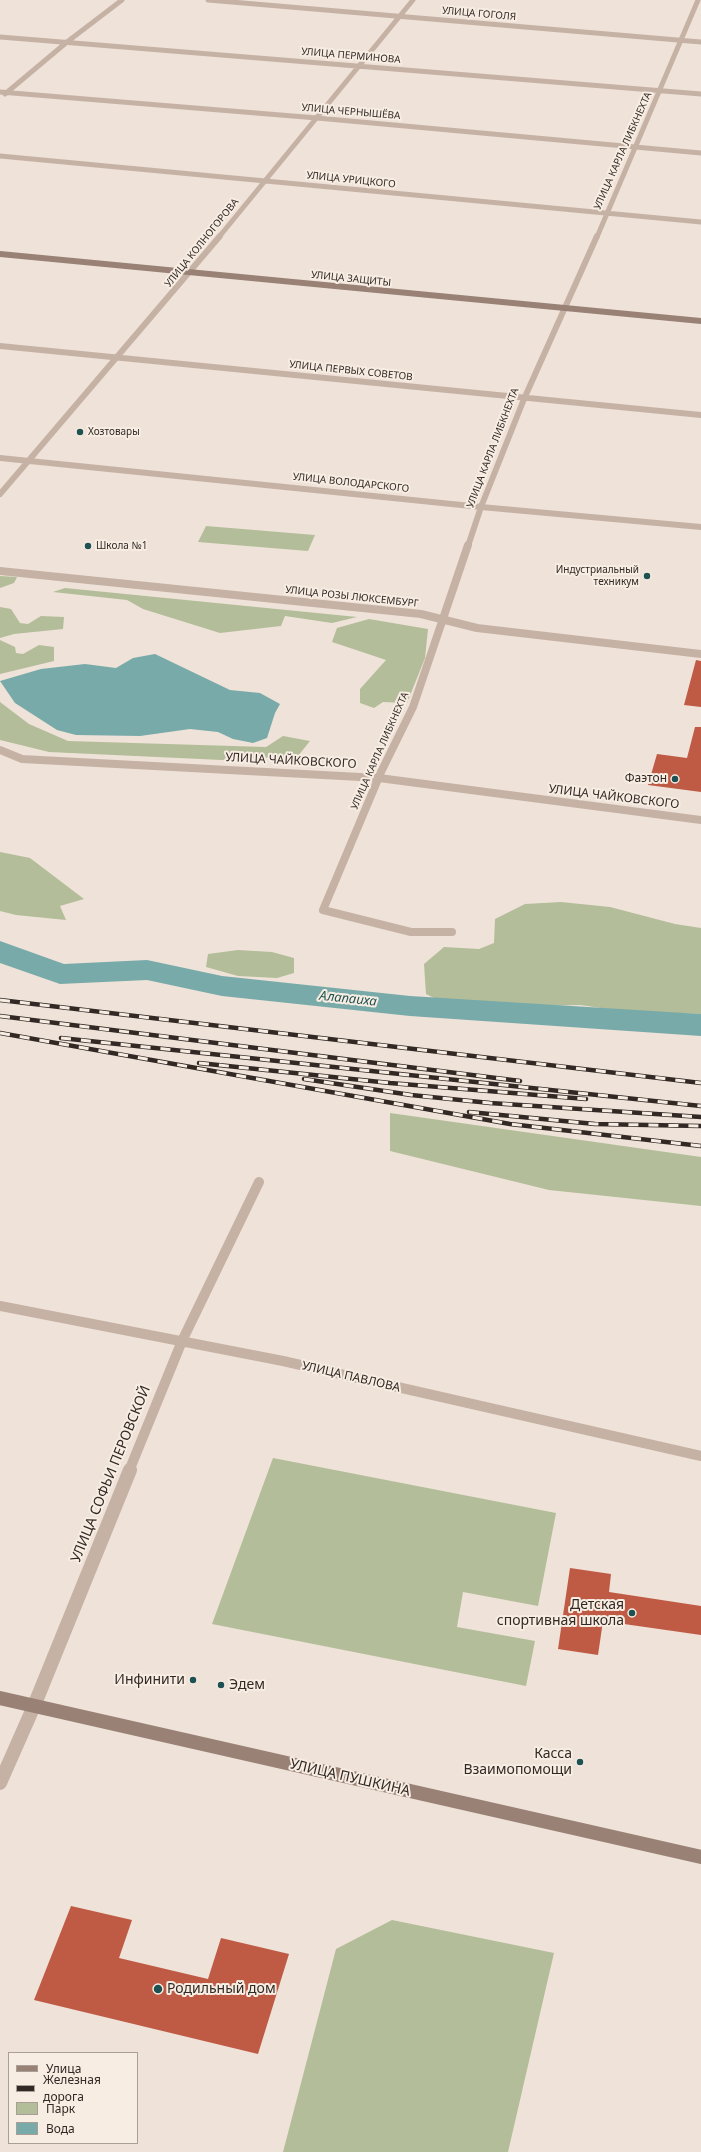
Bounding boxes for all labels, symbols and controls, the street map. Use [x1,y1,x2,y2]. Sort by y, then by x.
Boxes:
street label: УЛИЦА ГОГОЛЯ [441,5,517,23]
street label: УЛИЦА ПЕРМИНОВА [301,46,401,66]
street label: УЛИЦА КАРЛА ЛИБКНЕХТА [592,90,654,212]
street label: УЛИЦА ЧЕРНЫШЁВА [301,102,401,122]
street label: УЛИЦА УРИЦКОГО [306,169,396,191]
street label: УЛИЦА КОЛНОГОРОВА [162,196,242,290]
street label: УЛИЦА ЗАЩИТЫ [310,269,392,289]
street label: УЛИЦА ПЕРВЫХ СОВЕТОВ [289,359,413,383]
street label: УЛИЦА КАРЛА ЛИБКНЕХТА [465,386,521,510]
place label: Хозтовары [88,426,140,438]
marker: Хозтовары [75,427,85,437]
street label: УЛИЦА ВОЛОДАРСКОГО [292,471,410,495]
place label: Школа №1 [96,540,147,552]
marker: Школа №1 [83,541,93,551]
place label: Индустриальный техникум [556,564,639,588]
marker: Индустриальный техникум [642,571,652,581]
street label: УЛИЦА РОЗЫ ЛЮКСЕМБУРГ [285,584,419,610]
street label: УЛИЦА КАРЛА ЛИБКНЕХТА [349,690,411,812]
street label: УЛИЦА ЧАЙКОВСКОГО [225,750,357,772]
place label: Фаэтон [625,772,667,786]
marker: Фаэтон [670,774,680,784]
street label: УЛИЦА ЧАЙКОВСКОГО [548,782,680,812]
water label: Алапаиха [319,988,377,1010]
street label: УЛИЦА ПАВЛОВА [300,1359,402,1395]
street label: УЛИЦА СОФЬИ ПЕРОВСКОЙ [68,1383,154,1565]
place label: Детская спортивная школа [497,1597,624,1630]
marker: Детская спортивная школа [627,1608,637,1618]
place label: Инфинити [114,1672,185,1688]
marker: Инфинити [188,1675,198,1685]
place label: Эдем [229,1677,265,1693]
marker: Эдем [216,1680,226,1690]
place label: Касса Взаимопомощи [463,1746,572,1778]
street label: УЛИЦА ПУШКИНА [288,1756,412,1800]
marker: Касса Взаимопомощи [575,1757,585,1767]
place label: Родильный дом [167,1981,276,1997]
marker: Родильный дом [152,1983,164,1995]
legend [8,2052,138,2144]
text: Улица [46,2060,81,2077]
text: Железная дорога [43,2071,101,2105]
text: Парк [46,2100,75,2117]
text: Вода [46,2120,75,2137]

